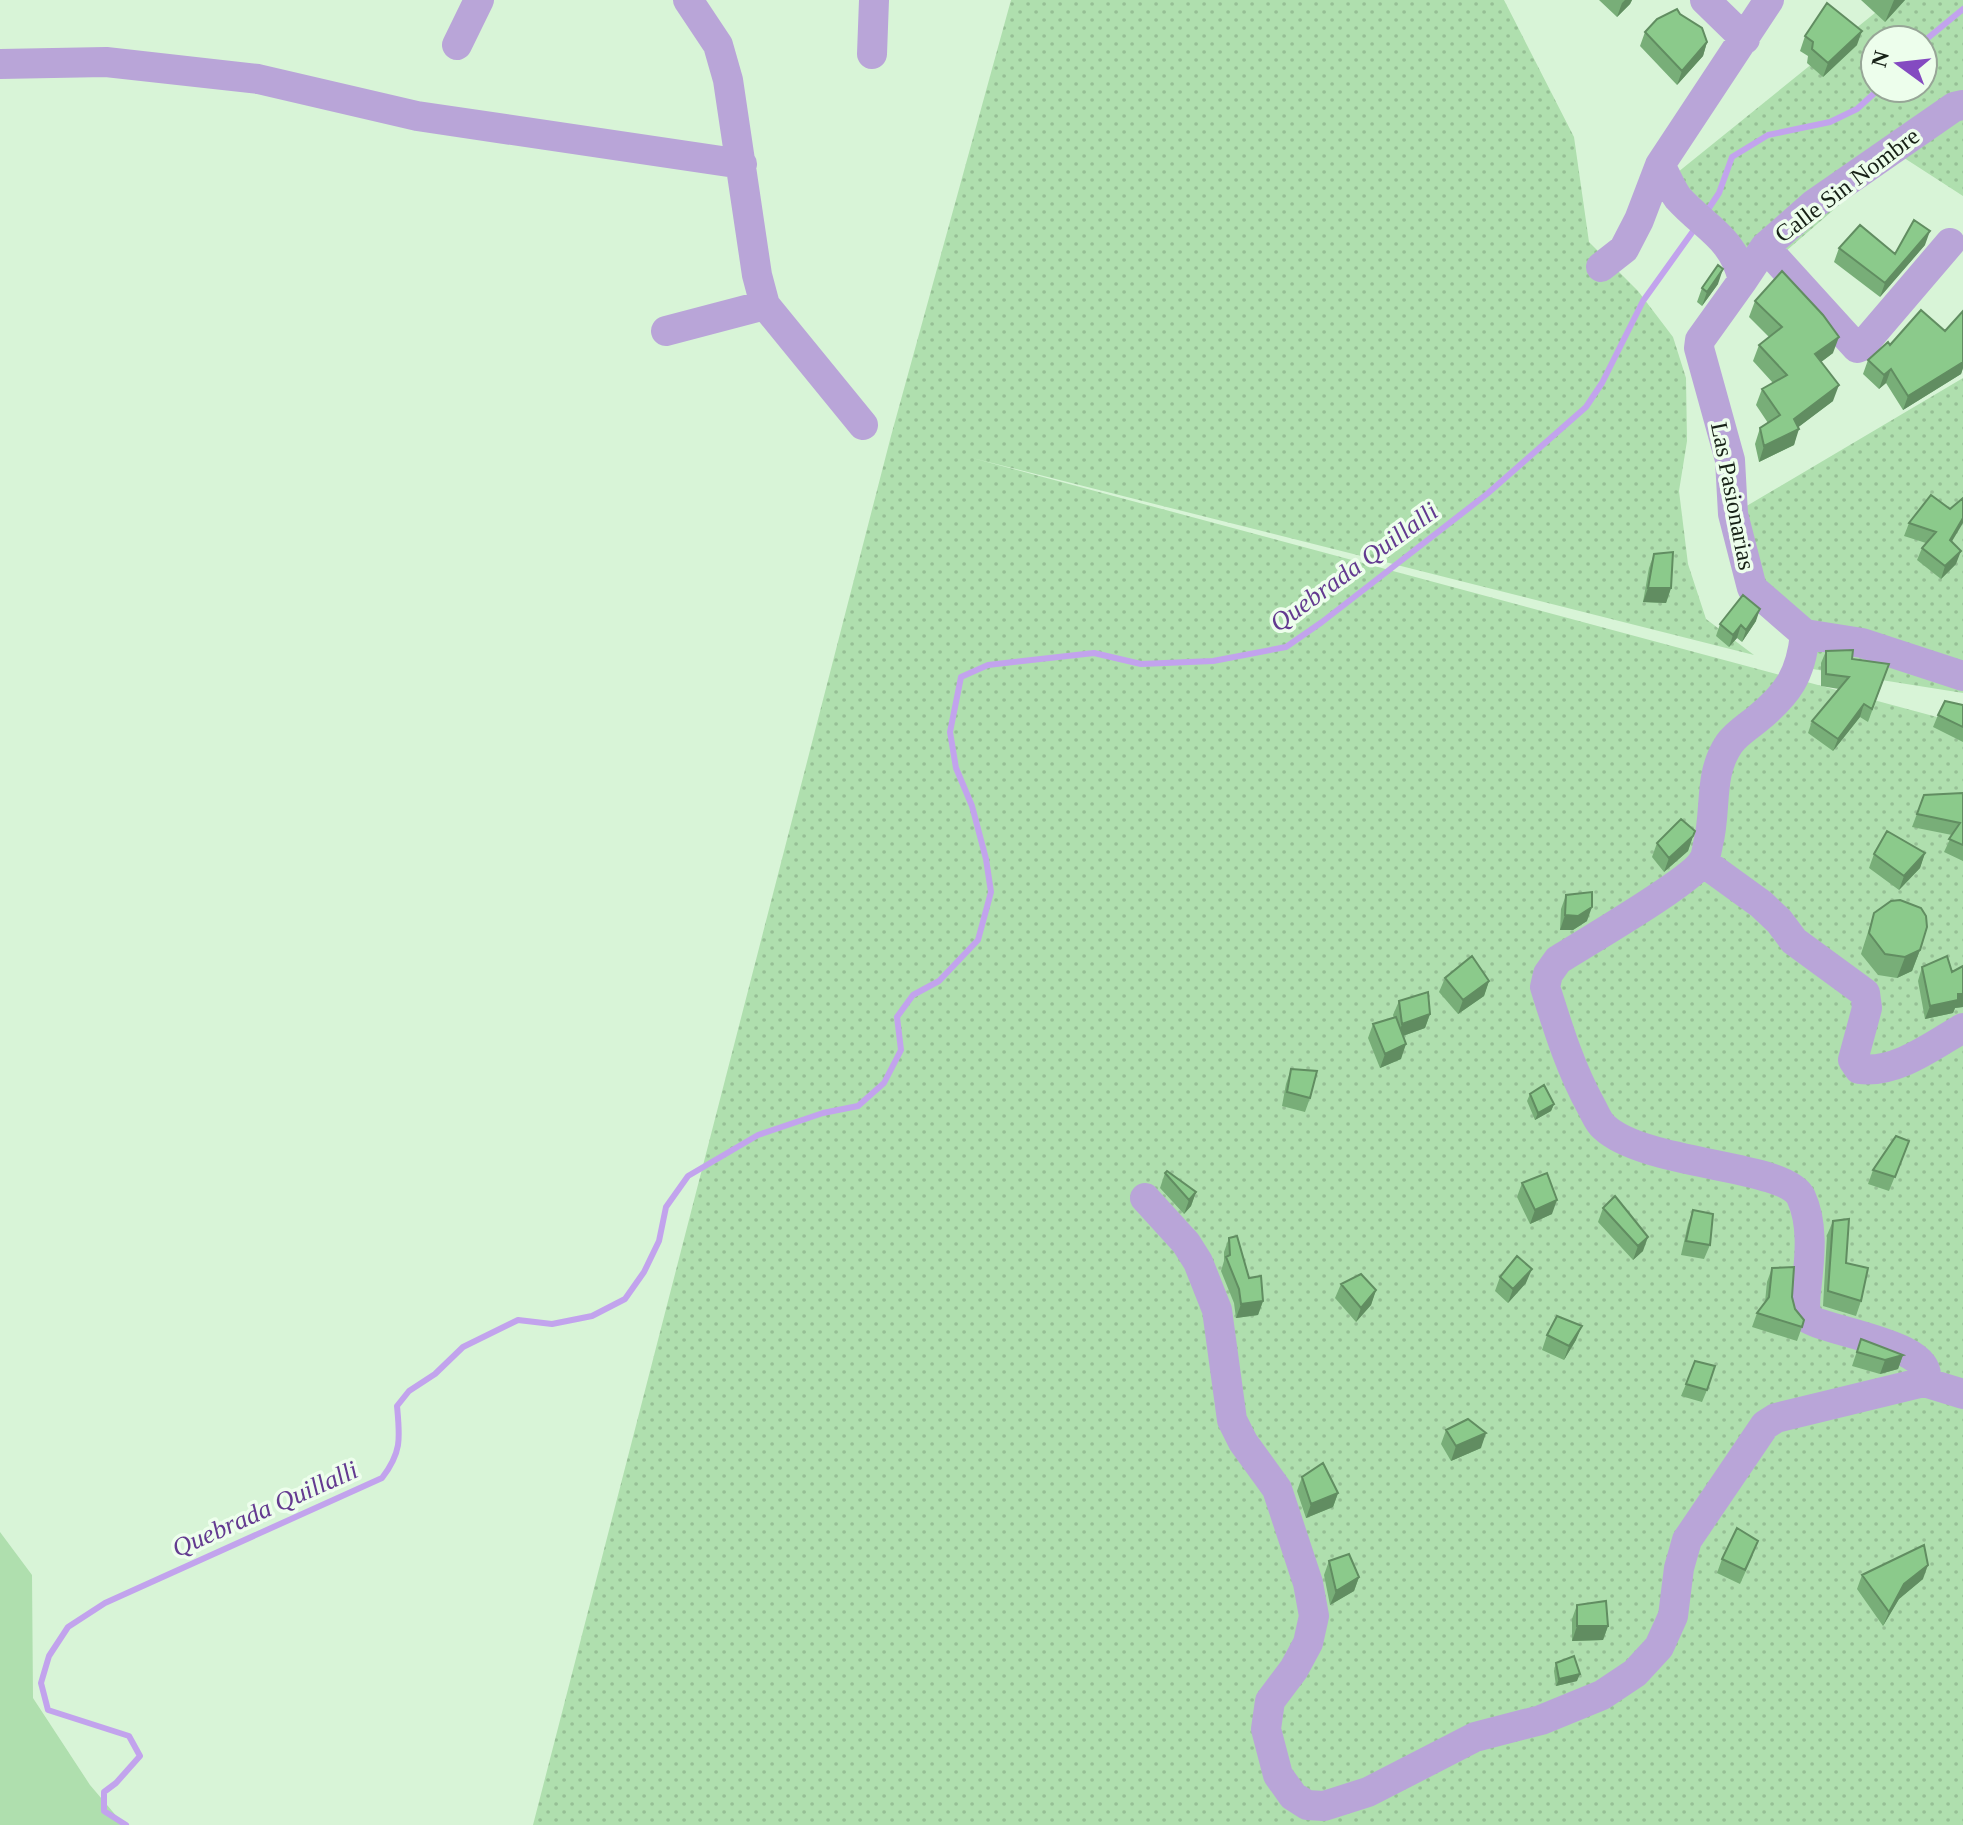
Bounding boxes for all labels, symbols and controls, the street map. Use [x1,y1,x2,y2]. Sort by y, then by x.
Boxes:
north arrow [1859,24,1939,104]
text: N [1866,48,1894,70]
street label: Calle Sin Nombre [1770,122,1924,248]
street label: Las Pasionarias [1706,420,1760,572]
water label: Quebrada Quillalli [1265,496,1443,638]
water label: Quebrada Quillalli [168,1455,362,1563]

